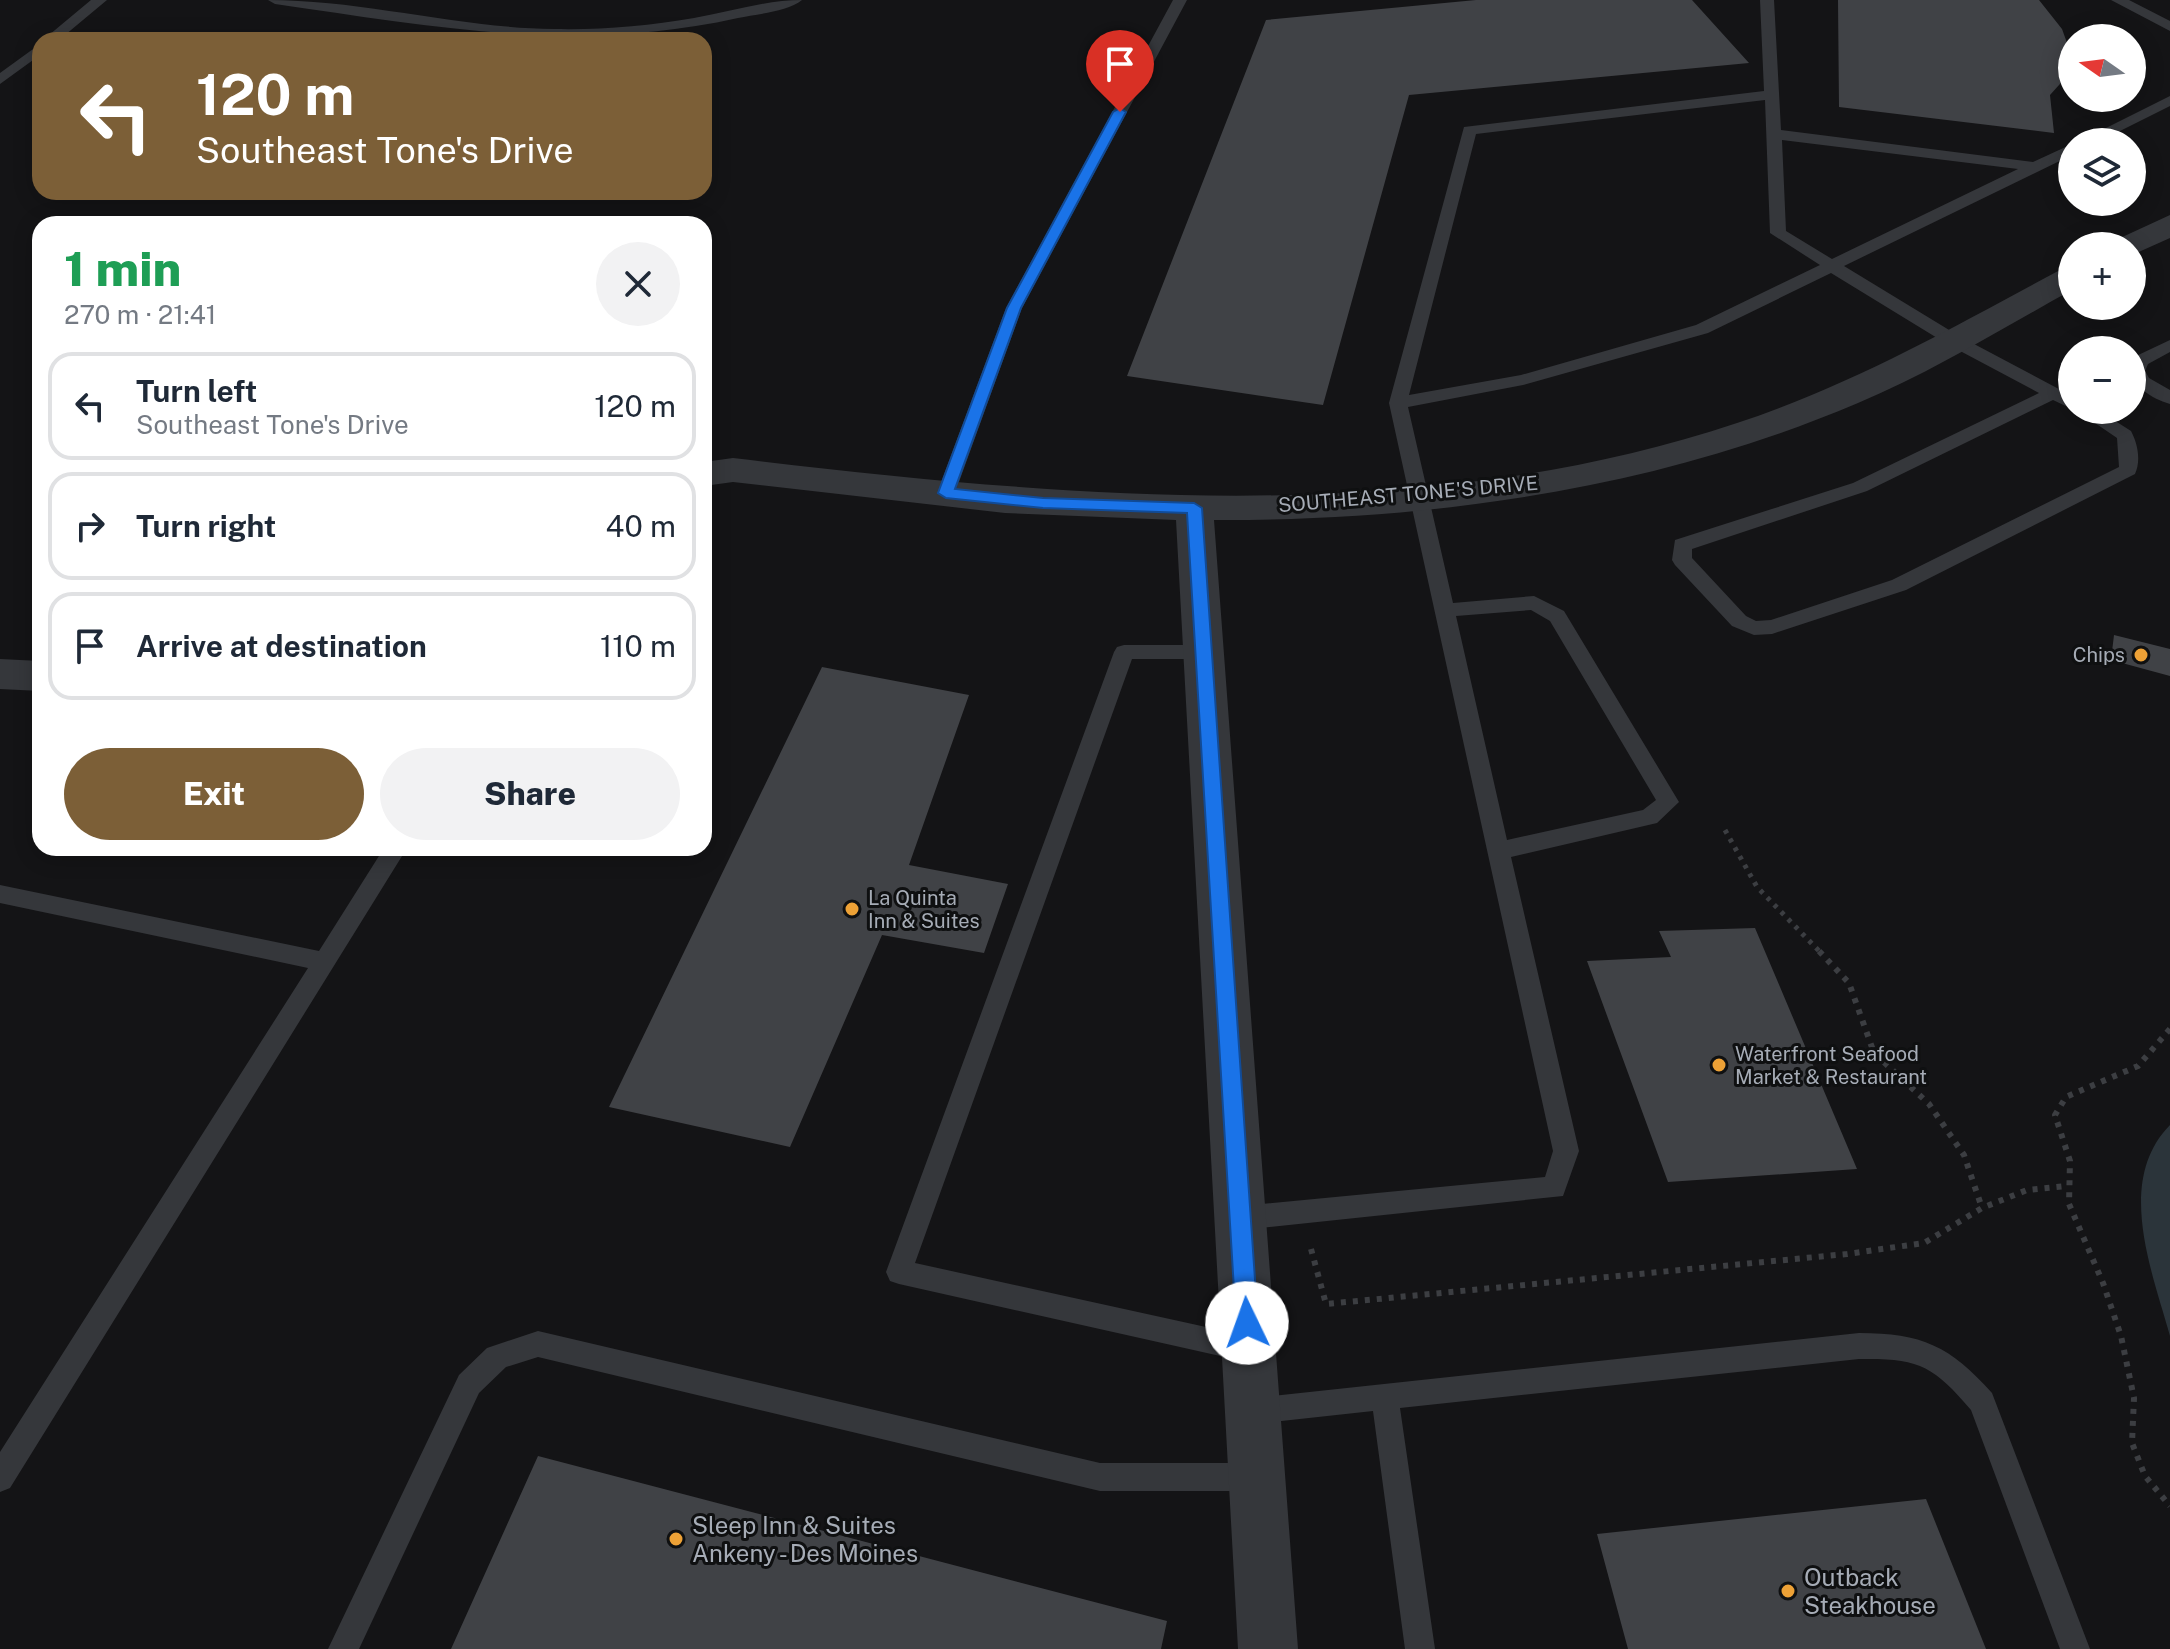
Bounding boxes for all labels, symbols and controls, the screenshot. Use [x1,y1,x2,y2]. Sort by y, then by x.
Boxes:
north arrow [2058,24,2146,112]
map controls [2058,24,2146,424]
pin [1086,30,1154,112]
icon: arrive [1098,42,1142,86]
text: 120 m [196,62,354,128]
icon: left [64,64,168,168]
button: layers [2058,128,2146,216]
text: Southeast Tone's Drive [196,129,574,171]
button: + [2058,232,2146,320]
text: 1 min [64,240,181,297]
button: close [596,242,680,326]
text: 270 m · 21:41 [64,299,216,330]
button: − [2058,336,2146,424]
text: Turn left [136,373,257,409]
icon: left [68,384,112,428]
text: 120 m [594,388,676,424]
text: Southeast Tone's Drive [136,409,409,440]
street label: SOUTHEAST TONE'S DRIVE [1277,471,1539,517]
icon: right [68,504,112,548]
text: Turn right [136,508,276,544]
text: 40 m [606,508,676,544]
icon: arrive [68,624,112,668]
text: Arrive at destination [136,628,427,664]
text: 110 m [600,628,676,664]
place label: Chips [2073,643,2125,667]
marker: Chips [2132,646,2150,664]
button: Exit [64,748,364,840]
button: Share [380,748,680,840]
place label: La Quinta Inn & Suites [868,886,980,933]
marker: La Quinta Inn & Suites [843,900,861,918]
place label: Waterfront Seafood Market & Restaurant [1735,1042,1927,1089]
marker: Waterfront Seafood Market & Restaurant [1710,1056,1728,1074]
position arrow [1205,1281,1289,1365]
place label: Sleep Inn & Suites Ankeny - Des Moines [692,1511,918,1567]
marker: Sleep Inn & Suites Ankeny - Des Moines [667,1530,685,1548]
place label: Outback Steakhouse [1804,1563,1936,1619]
marker: Outback Steakhouse [1779,1582,1797,1600]

